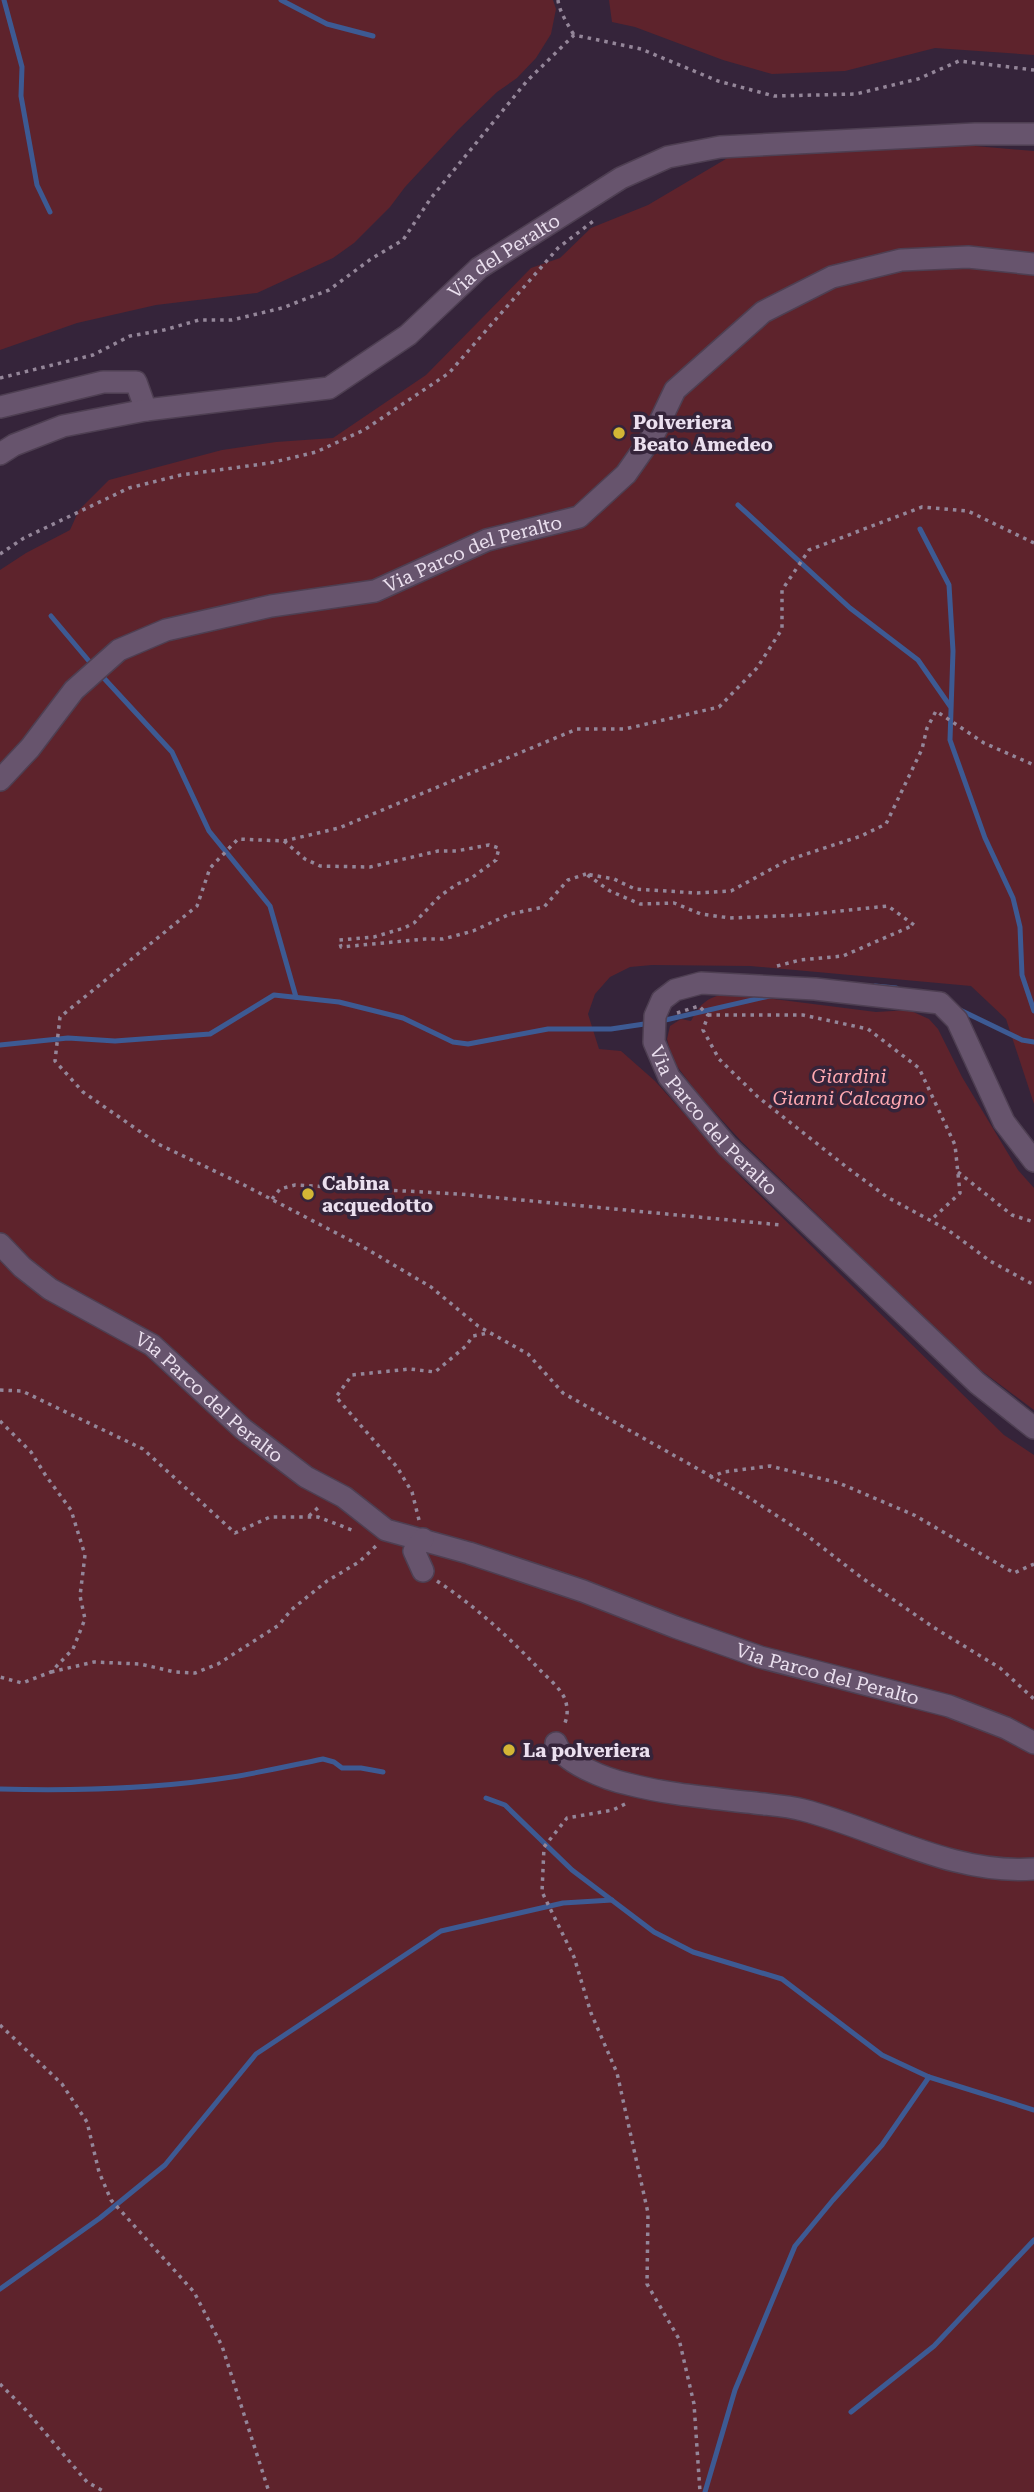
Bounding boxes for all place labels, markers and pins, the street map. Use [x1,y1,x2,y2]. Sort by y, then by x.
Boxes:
place label: Polveriera Beato Amedeo [633,411,773,456]
marker: Polveriera Beato Amedeo [611,425,627,441]
place label: Cabina acquedotto [322,1172,433,1217]
marker: Cabina acquedotto [300,1186,316,1202]
place label: La polveriera [523,1739,650,1762]
marker: La polveriera [501,1742,517,1758]

